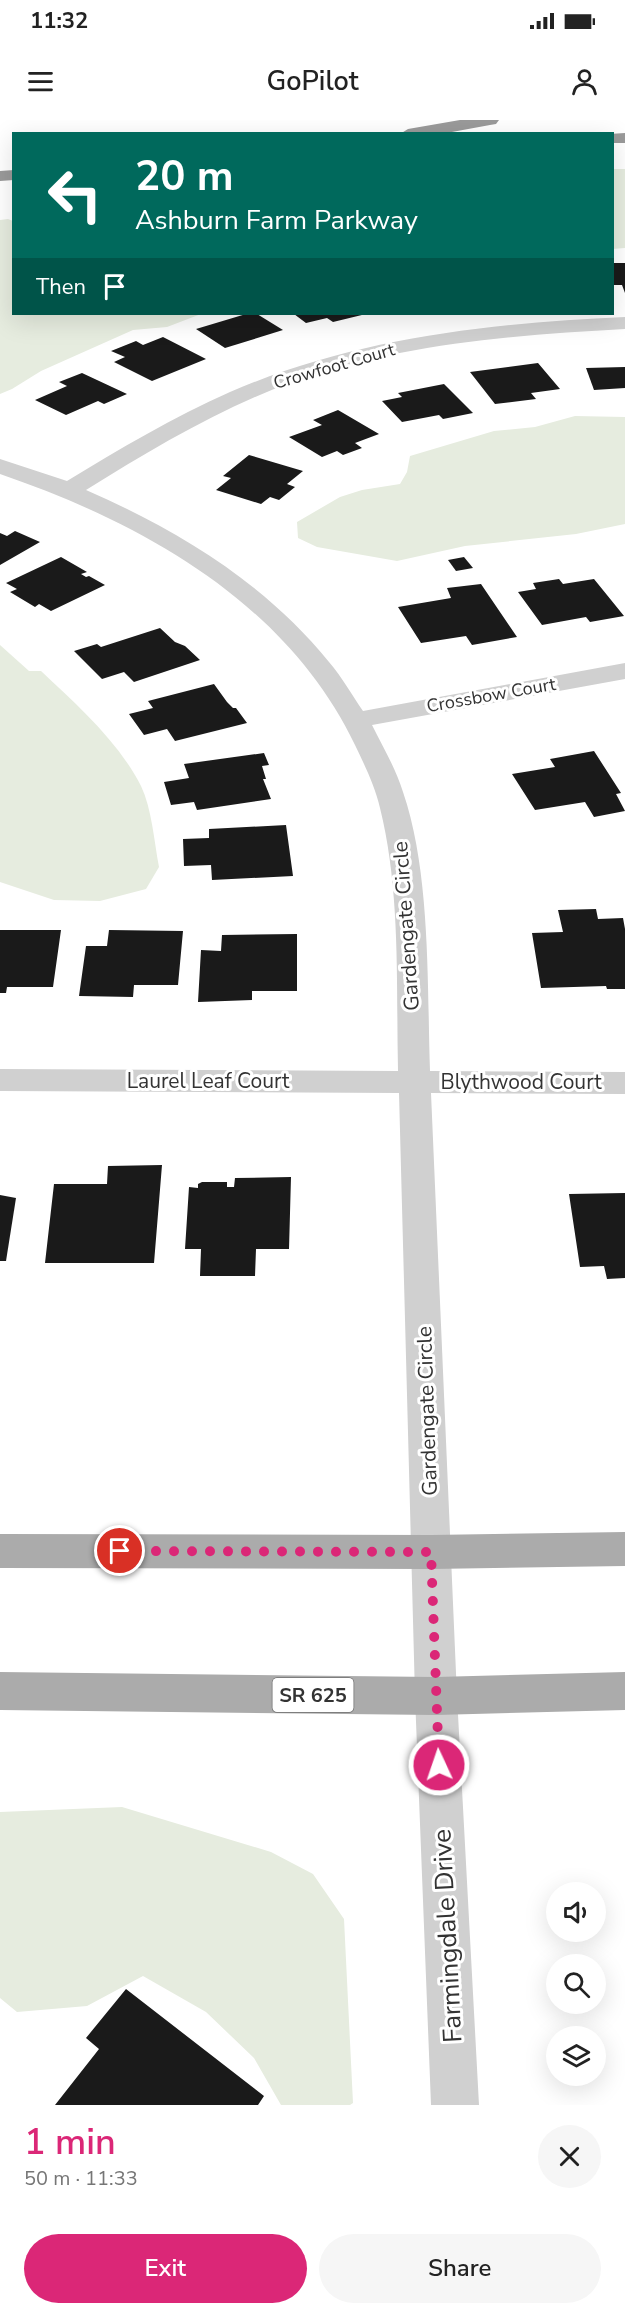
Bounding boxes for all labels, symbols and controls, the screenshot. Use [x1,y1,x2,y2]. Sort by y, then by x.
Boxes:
text: 11:32 [30,6,88,36]
text: GoPilot [267,63,359,100]
icon: menu [24,65,57,98]
icon: person [568,65,601,98]
text: 20 m [135,148,234,205]
icon: left [36,156,114,234]
text: Ashburn Farm Parkway [135,202,418,239]
icon: arrive [98,270,131,303]
text: Then [36,272,86,302]
street label: Crowfoot Court [271,337,398,395]
street label: Crossbow Court [425,672,558,718]
street label: Gardengate Circle [386,840,426,1012]
street label: Laurel Leaf Court [127,1067,290,1095]
street label: Blythwood Court [440,1068,602,1096]
street label: Gardengate Circle [410,1326,444,1496]
pin [94,1525,145,1576]
icon: arrive [103,1534,136,1567]
road number: SR 625 [272,1678,354,1712]
position arrow [407,1733,471,1797]
street label: Farmingdale Drive [424,1828,471,2044]
map controls [546,1882,606,2086]
button: sound [546,1882,606,1942]
button: search [546,1954,606,2014]
button: layers [546,2026,606,2086]
text: 1 min [24,2118,116,2167]
button: close [538,2125,601,2188]
text: 50 m · 11:33 [24,2165,138,2192]
button: Exit [24,2234,307,2303]
button: Share [319,2234,601,2303]

